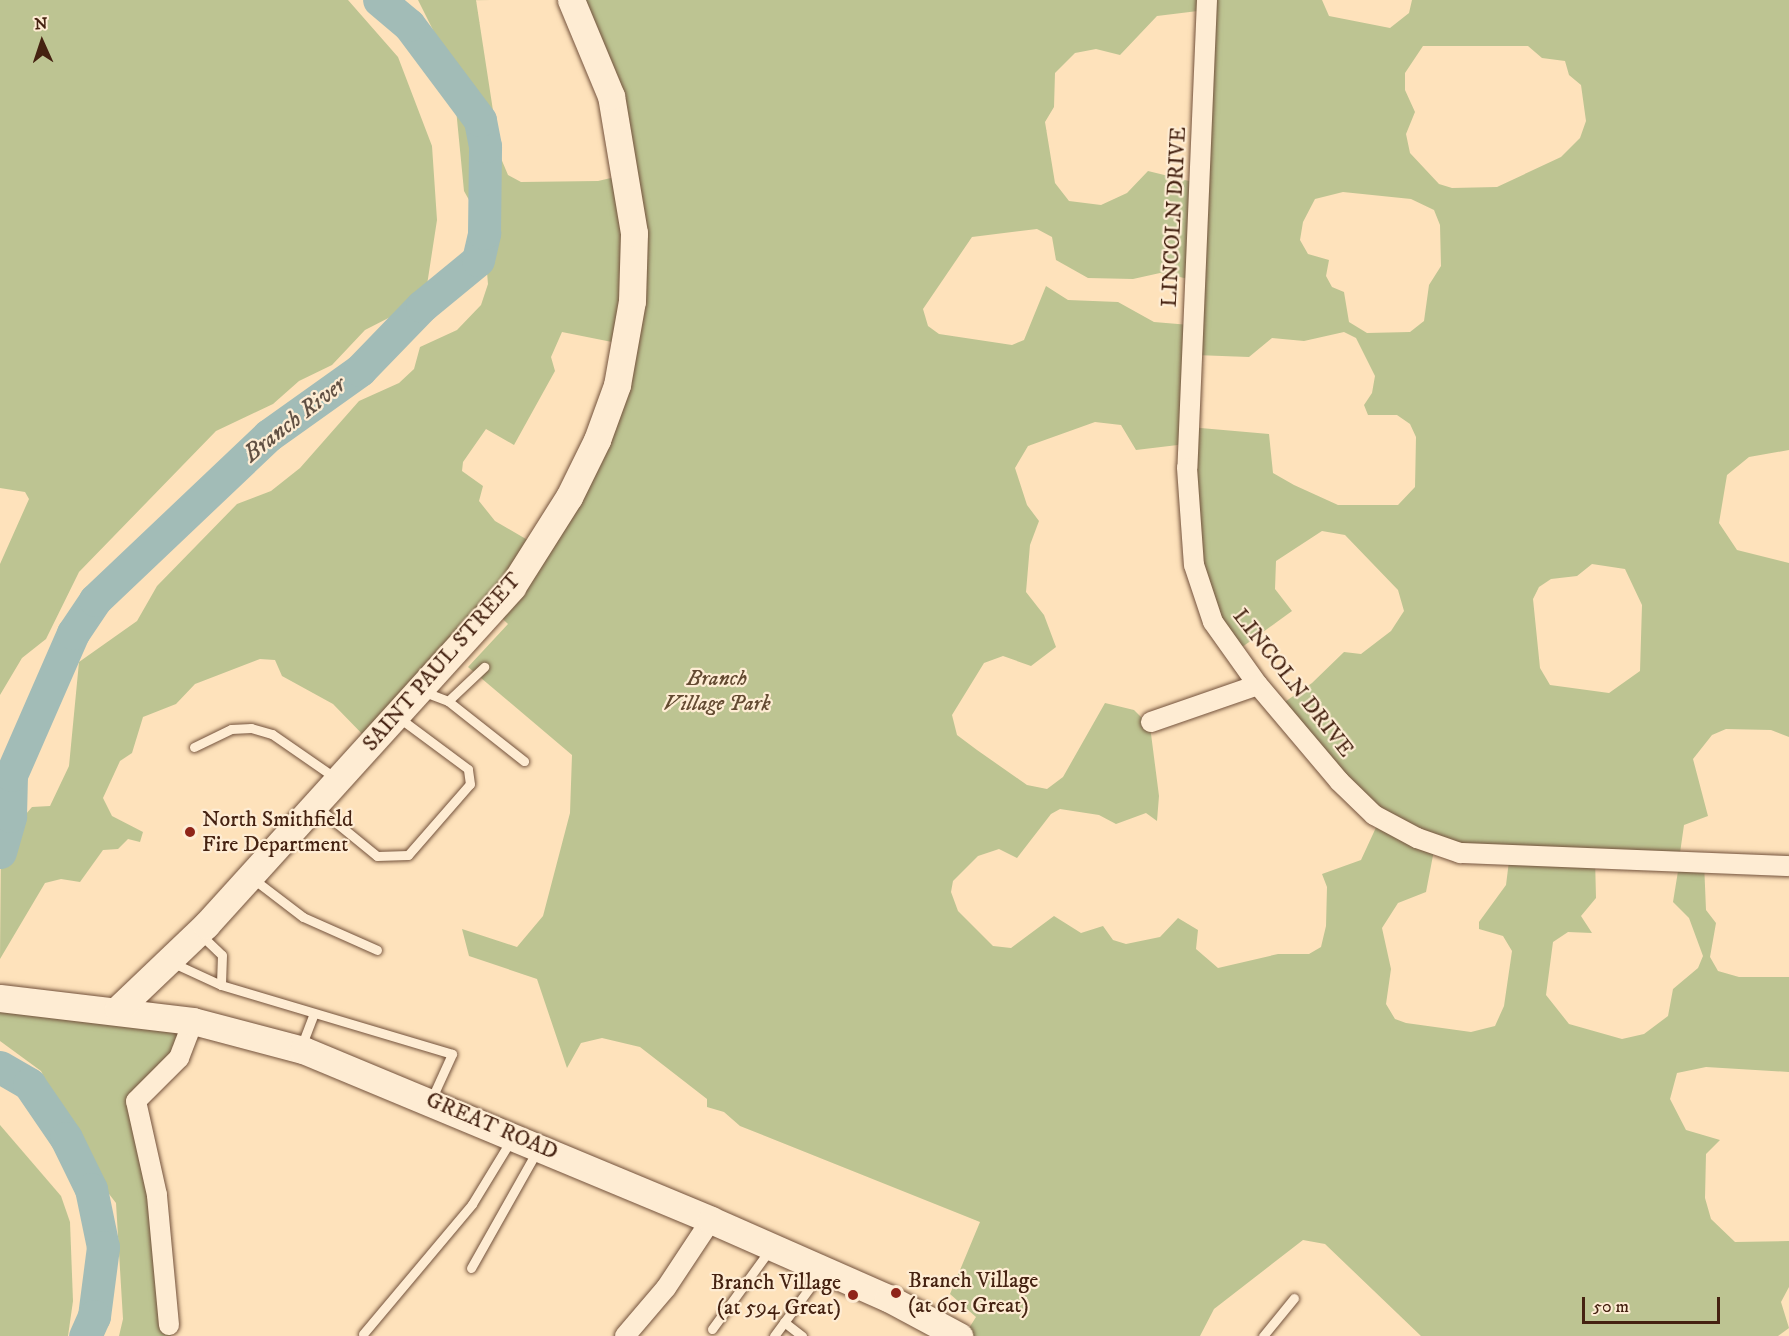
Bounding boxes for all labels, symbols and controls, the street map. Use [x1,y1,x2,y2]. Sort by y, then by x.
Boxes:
north arrow [12,12,72,72]
text: N [34,14,48,34]
street label: LINCOLN DRIVE [1156,126,1192,308]
water label: Branch River [238,371,352,469]
street label: SAINT PAUL STREET [357,567,527,757]
street label: LINCOLN DRIVE [1227,604,1359,762]
park label: Branch Village Park [663,665,771,716]
place label: North Smithfield Fire Department [202,806,353,858]
marker: North Smithfield Fire Department [183,825,197,839]
street label: GREAT ROAD [422,1086,562,1166]
place label: Branch Village (at 601 Great) [908,1267,1038,1318]
place label: Branch Village (at 594 Great) [711,1269,841,1320]
scale bar [1585,1285,1723,1323]
marker: Branch Village (at 601 Great) [889,1286,903,1300]
marker: Branch Village (at 594 Great) [846,1288,860,1302]
text: 50 m [1593,1296,1629,1318]

